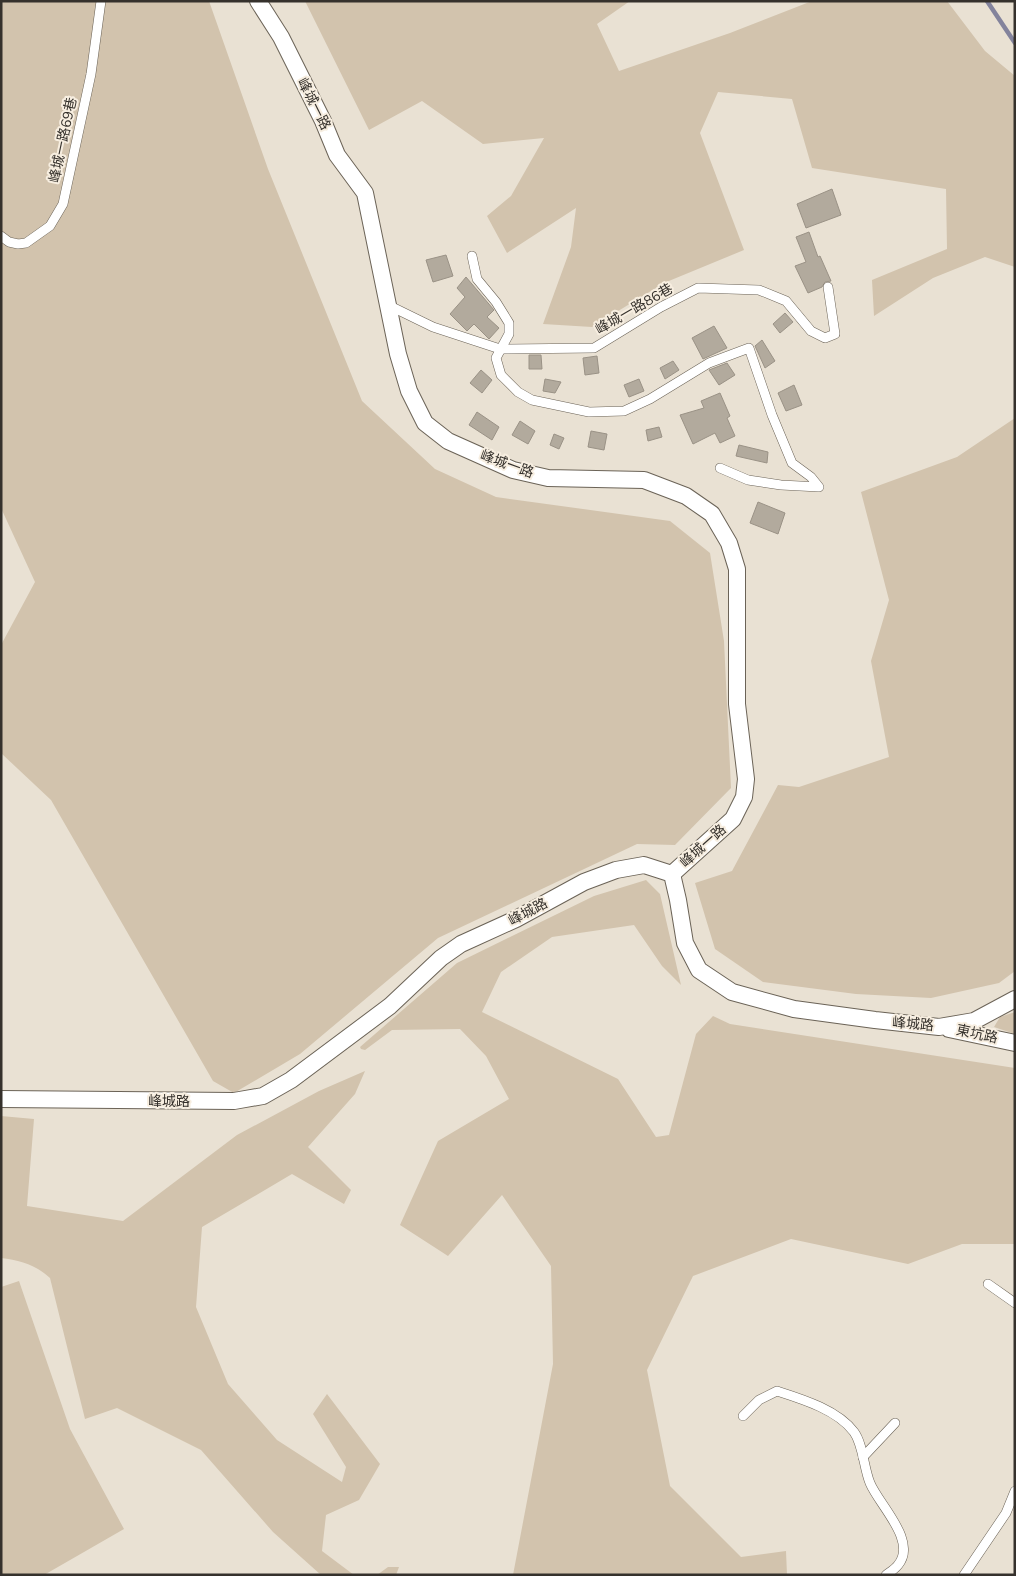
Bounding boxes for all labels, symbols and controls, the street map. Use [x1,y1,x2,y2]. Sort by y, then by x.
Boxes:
street label: 峰城一路 [293,75,335,133]
street label: 峰城一路69巷 [45,96,81,184]
street label: 峰城一路86巷 [592,279,676,339]
street label: 峰城一路 [477,445,537,483]
street label: 峰城一路 [676,820,730,872]
street label: 峰城路 [505,894,551,930]
street label: 峰城路 [891,1013,935,1035]
street label: 東坑路 [954,1020,1000,1048]
street label: 峰城路 [148,1092,190,1111]

